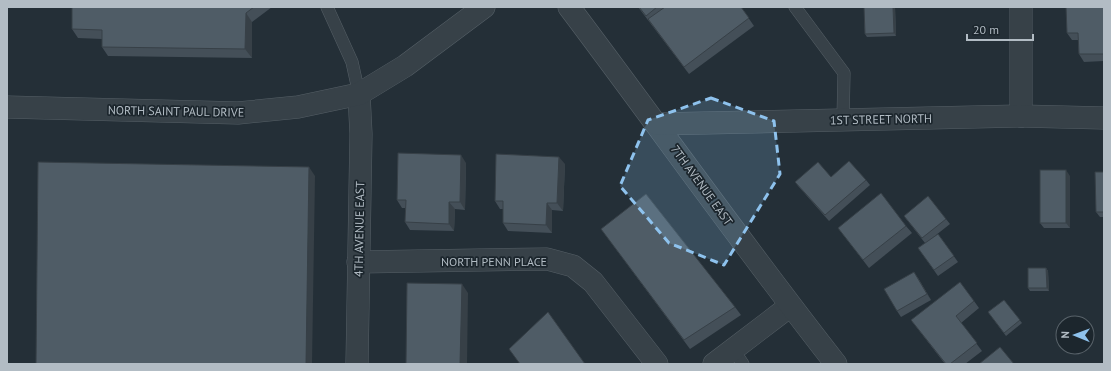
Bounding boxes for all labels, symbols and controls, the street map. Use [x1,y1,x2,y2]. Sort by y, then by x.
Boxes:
scale bar [967,16,1033,42]
text: 20 m [973,22,999,37]
street label: NORTH SAINT PAUL DRIVE [108,102,244,120]
street label: 1ST STREET NORTH [830,111,932,127]
street label: 7TH AVENUE EAST [668,142,736,228]
street label: 4TH AVENUE EAST [351,181,367,277]
street label: NORTH PENN PLACE [441,254,547,269]
north arrow [1055,315,1095,355]
text: N [1058,331,1072,339]

